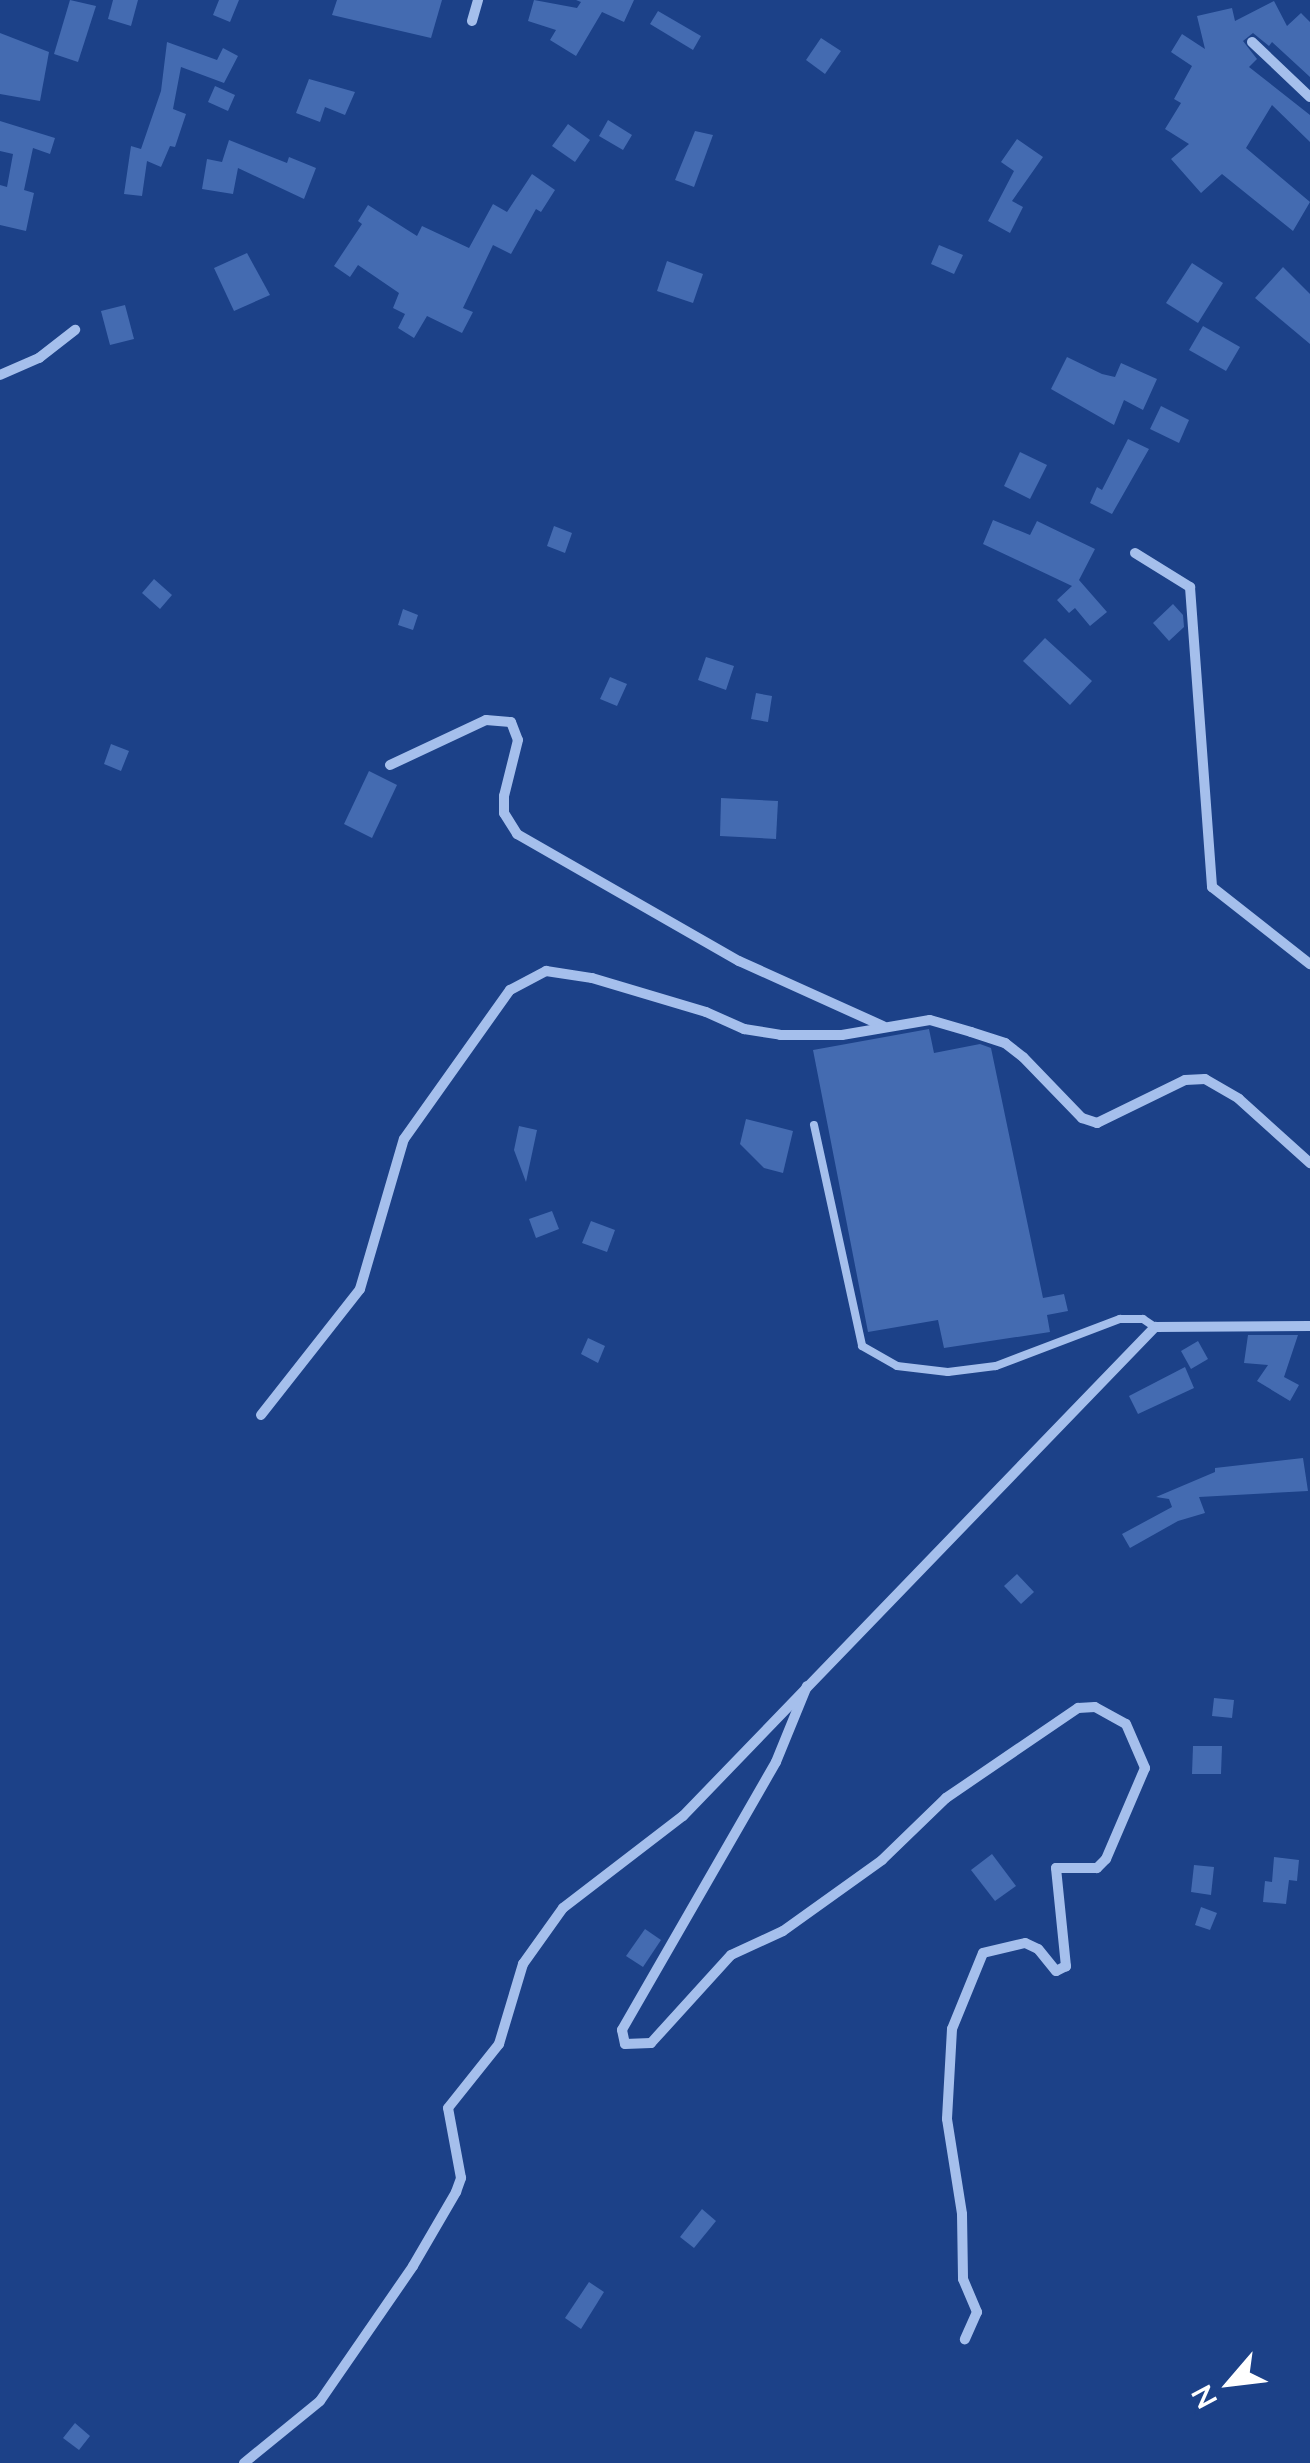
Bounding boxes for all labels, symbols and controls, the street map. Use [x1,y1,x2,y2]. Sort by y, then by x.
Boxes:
north arrow [1180,2333,1280,2433]
text: N [1183,2380,1224,2415]

